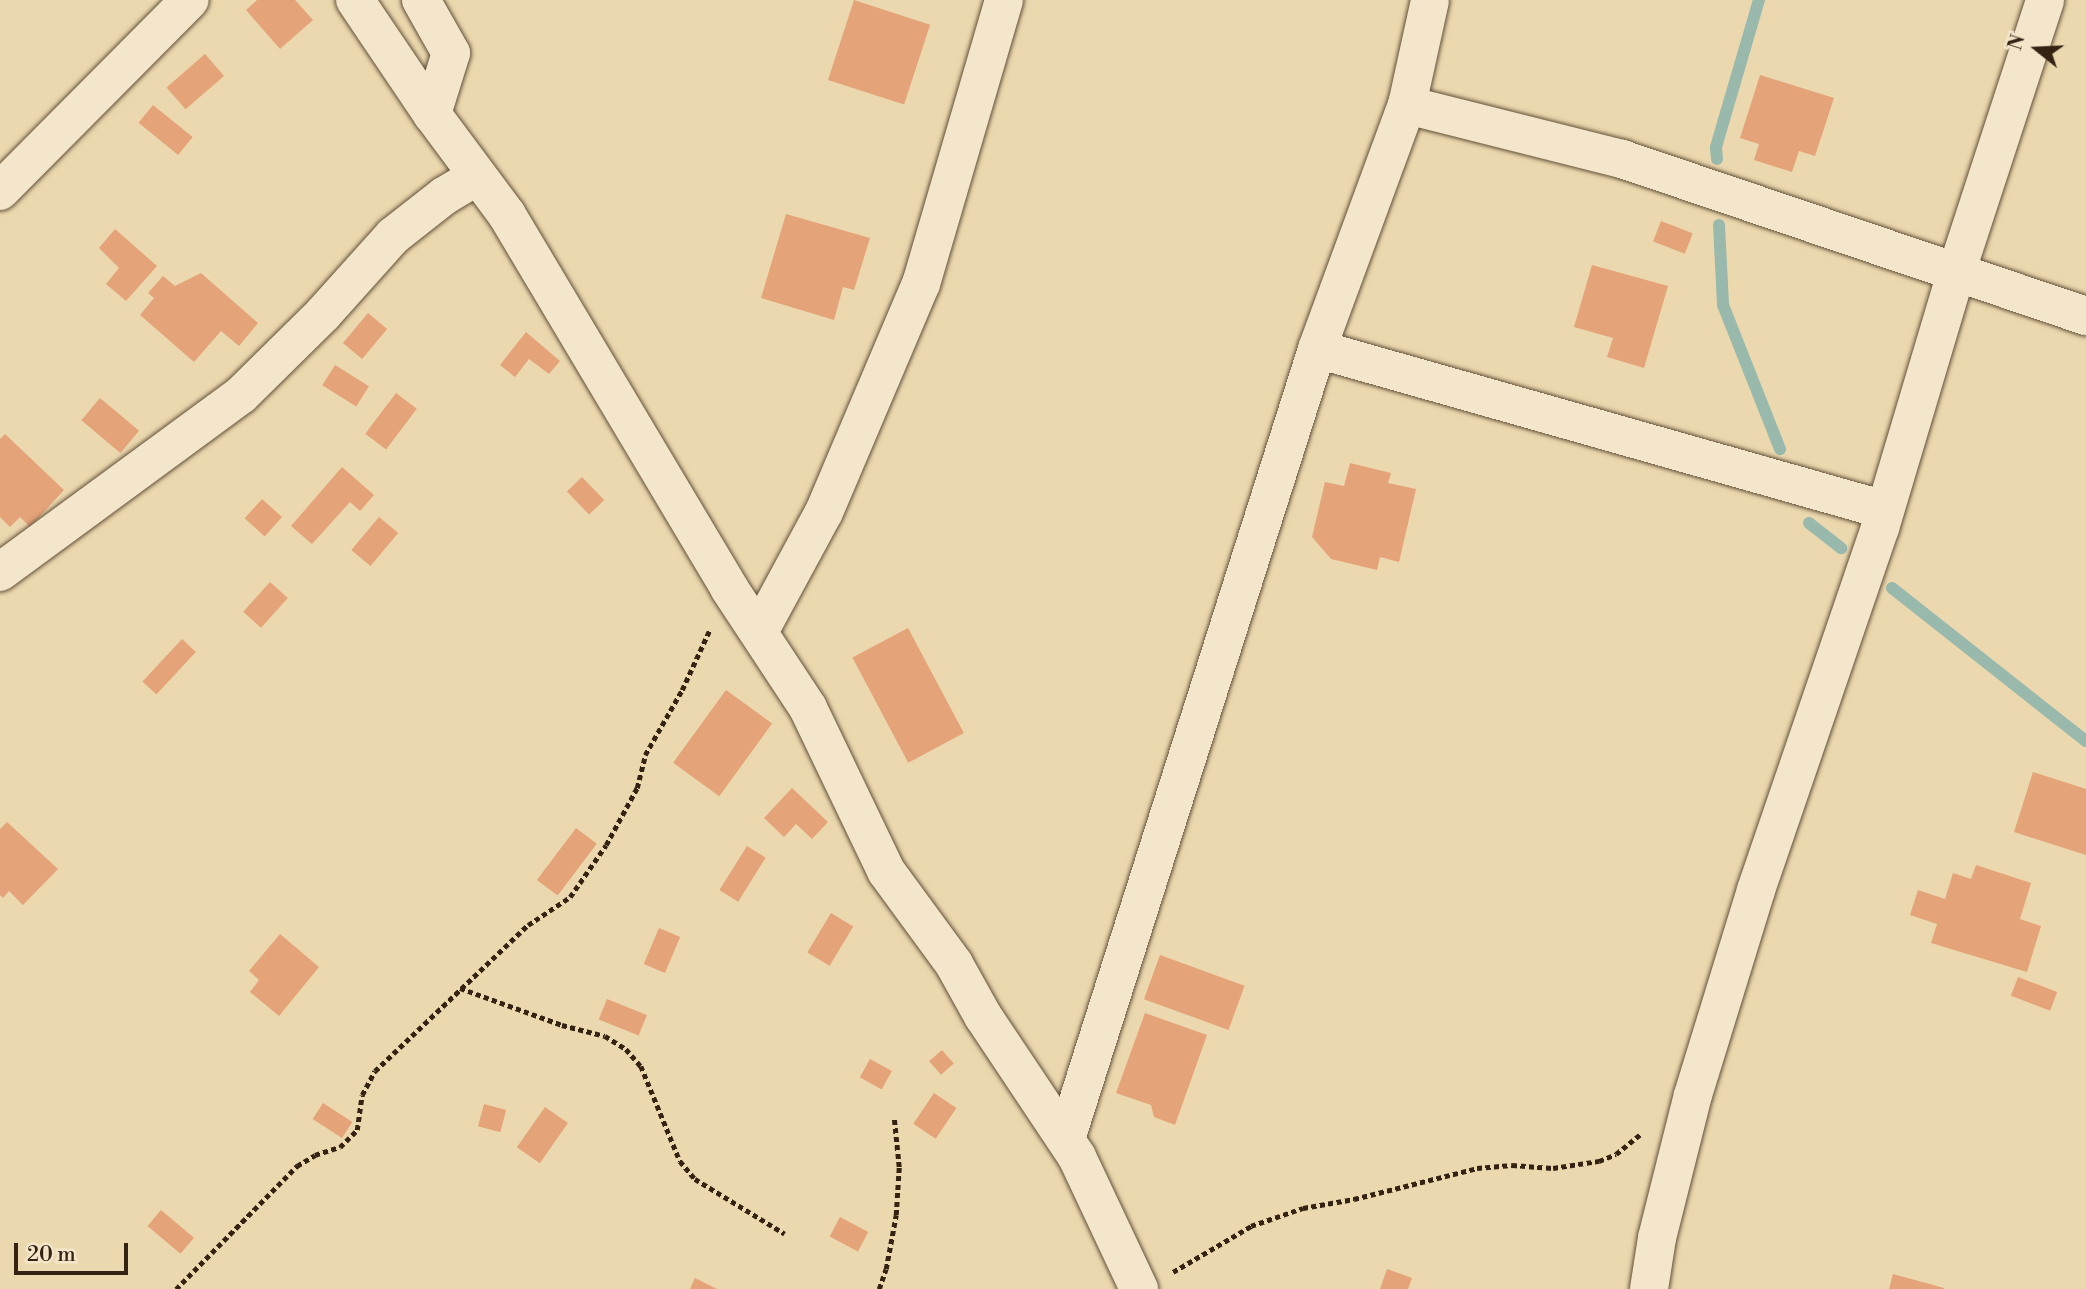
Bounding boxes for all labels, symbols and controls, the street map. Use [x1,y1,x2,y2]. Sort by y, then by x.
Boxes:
north arrow [2002,14,2072,84]
text: N [2003,32,2031,53]
scale bar [18,1230,131,1274]
text: 20 m [27,1242,76,1268]

